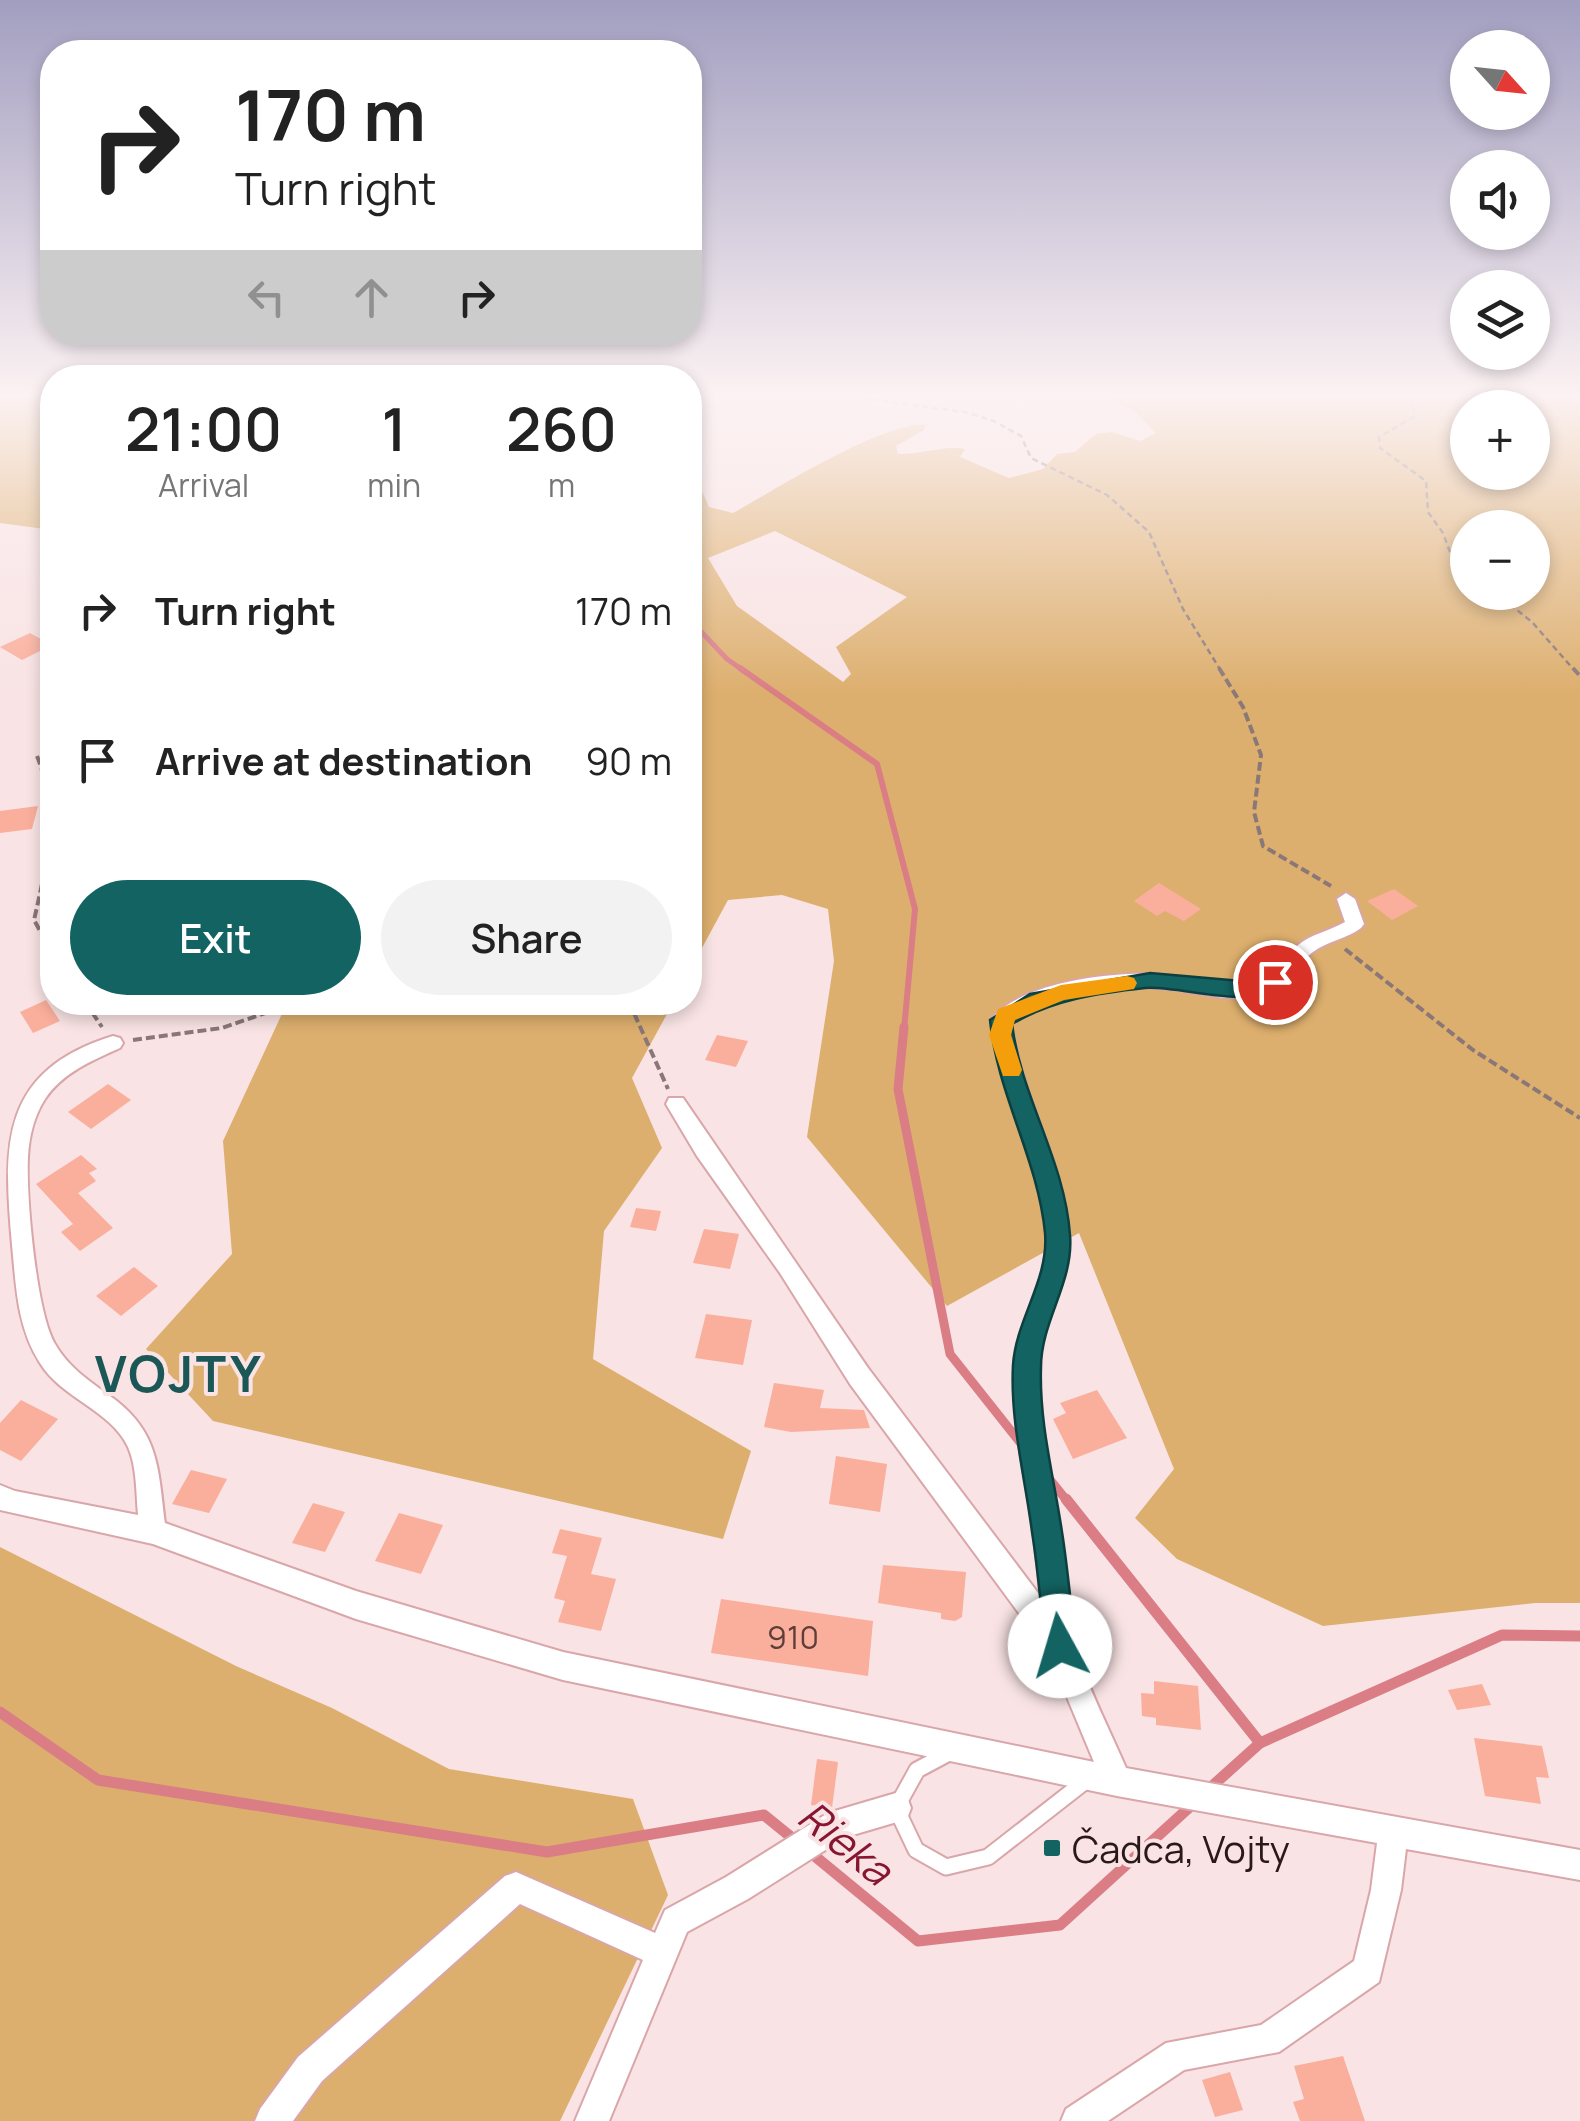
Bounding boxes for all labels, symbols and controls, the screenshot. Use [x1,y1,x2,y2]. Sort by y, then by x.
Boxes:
north arrow [1450,30,1550,130]
map controls [1450,30,1550,610]
text: 170 m [235,66,426,162]
icon: right [70,80,200,210]
button: sound [1450,150,1550,250]
text: Turn right [235,157,436,219]
icon: left [239,270,294,325]
icon: ahead [344,270,399,325]
icon: right [449,270,504,325]
button: layers [1450,270,1550,370]
text: 21:00 [125,387,282,469]
text: 1 [381,387,407,469]
text: 260 [506,387,617,469]
button: + [1450,390,1550,490]
text: Arrival [158,463,249,507]
text: min [367,463,421,507]
text: m [548,463,575,507]
button: − [1450,510,1550,610]
icon: right [70,583,125,638]
text: Turn right [155,584,336,636]
text: 170 m [575,584,672,636]
icon: arrive [70,733,125,788]
text: Arrive at destination [155,734,532,786]
text: 90 m [585,734,672,786]
button: Exit [70,880,361,995]
button: Share [381,880,672,995]
pin [1233,940,1318,1025]
icon: arrive [1248,955,1303,1010]
district label: VOJTY [95,1339,263,1407]
position arrow [1008,1594,1112,1698]
house number: 910 [767,1615,819,1659]
water label: Rieka [787,1786,907,1899]
place label: Čadca, Vojty [1072,1822,1290,1874]
marker: Čadca, Vojty [1041,1837,1063,1859]

